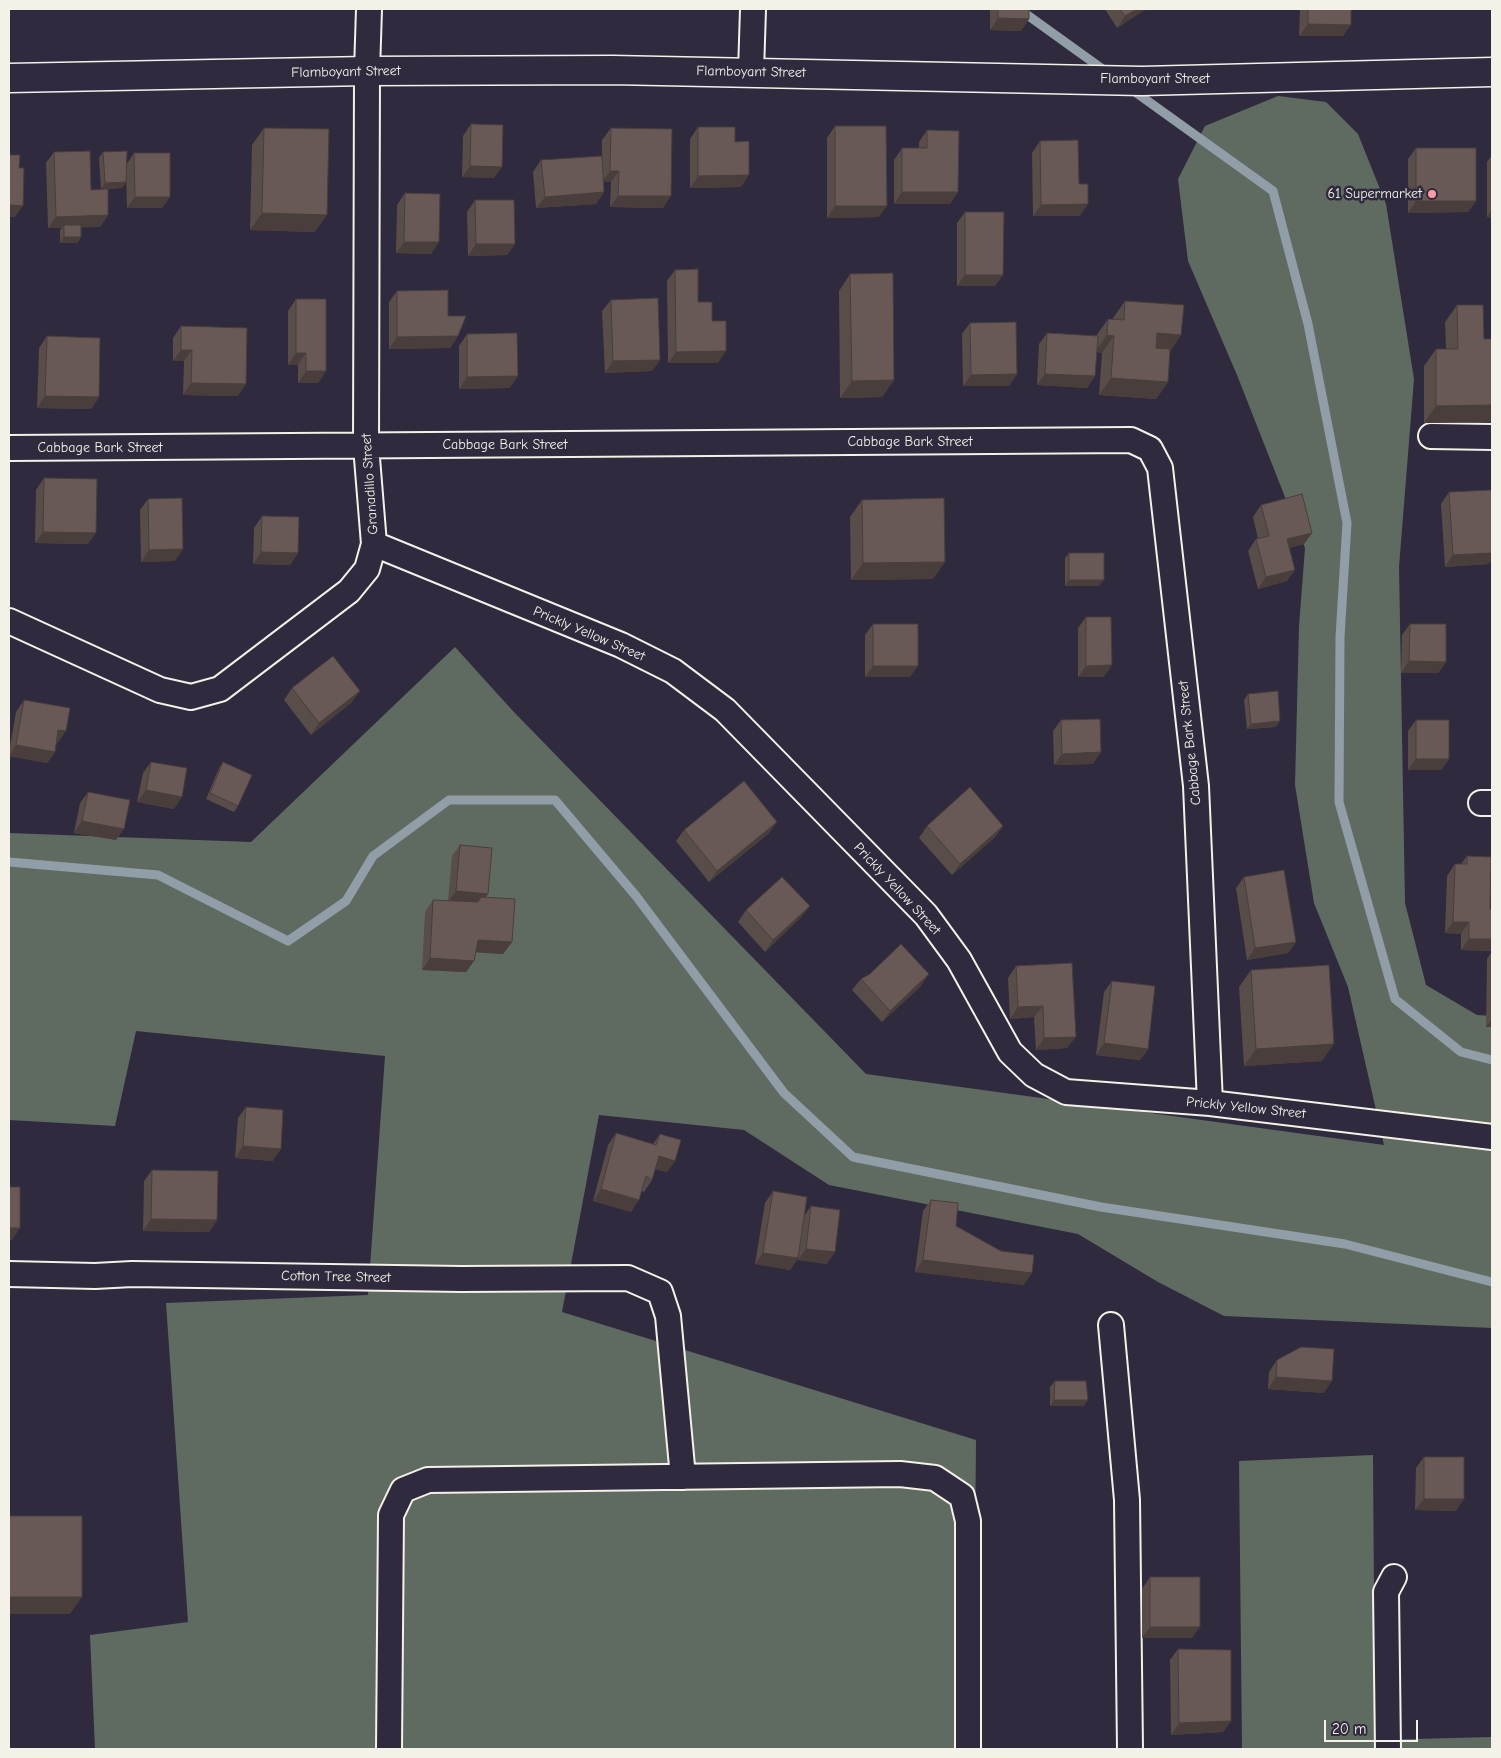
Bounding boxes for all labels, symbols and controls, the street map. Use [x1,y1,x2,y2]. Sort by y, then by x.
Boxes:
street label: Flamboyant Street [291,63,401,81]
street label: Flamboyant Street [696,63,806,81]
street label: Flamboyant Street [1100,71,1210,87]
place label: 61 Supermarket [1327,186,1422,202]
marker: 61 Supermarket [1426,188,1438,200]
street label: Granadillo Street [358,433,382,535]
street label: Cabbage Bark Street [847,434,973,450]
street label: Cabbage Bark Street [442,437,568,453]
street label: Cabbage Bark Street [37,440,163,456]
street label: Prickly Yellow Street [530,603,648,665]
street label: Cabbage Bark Street [1175,680,1205,806]
street label: Prickly Yellow Street [850,839,944,939]
street label: Prickly Yellow Street [1185,1093,1307,1123]
street label: Cotton Tree Street [281,1268,391,1286]
scale bar [1326,1710,1420,1742]
text: 20 m [1332,1720,1366,1738]

